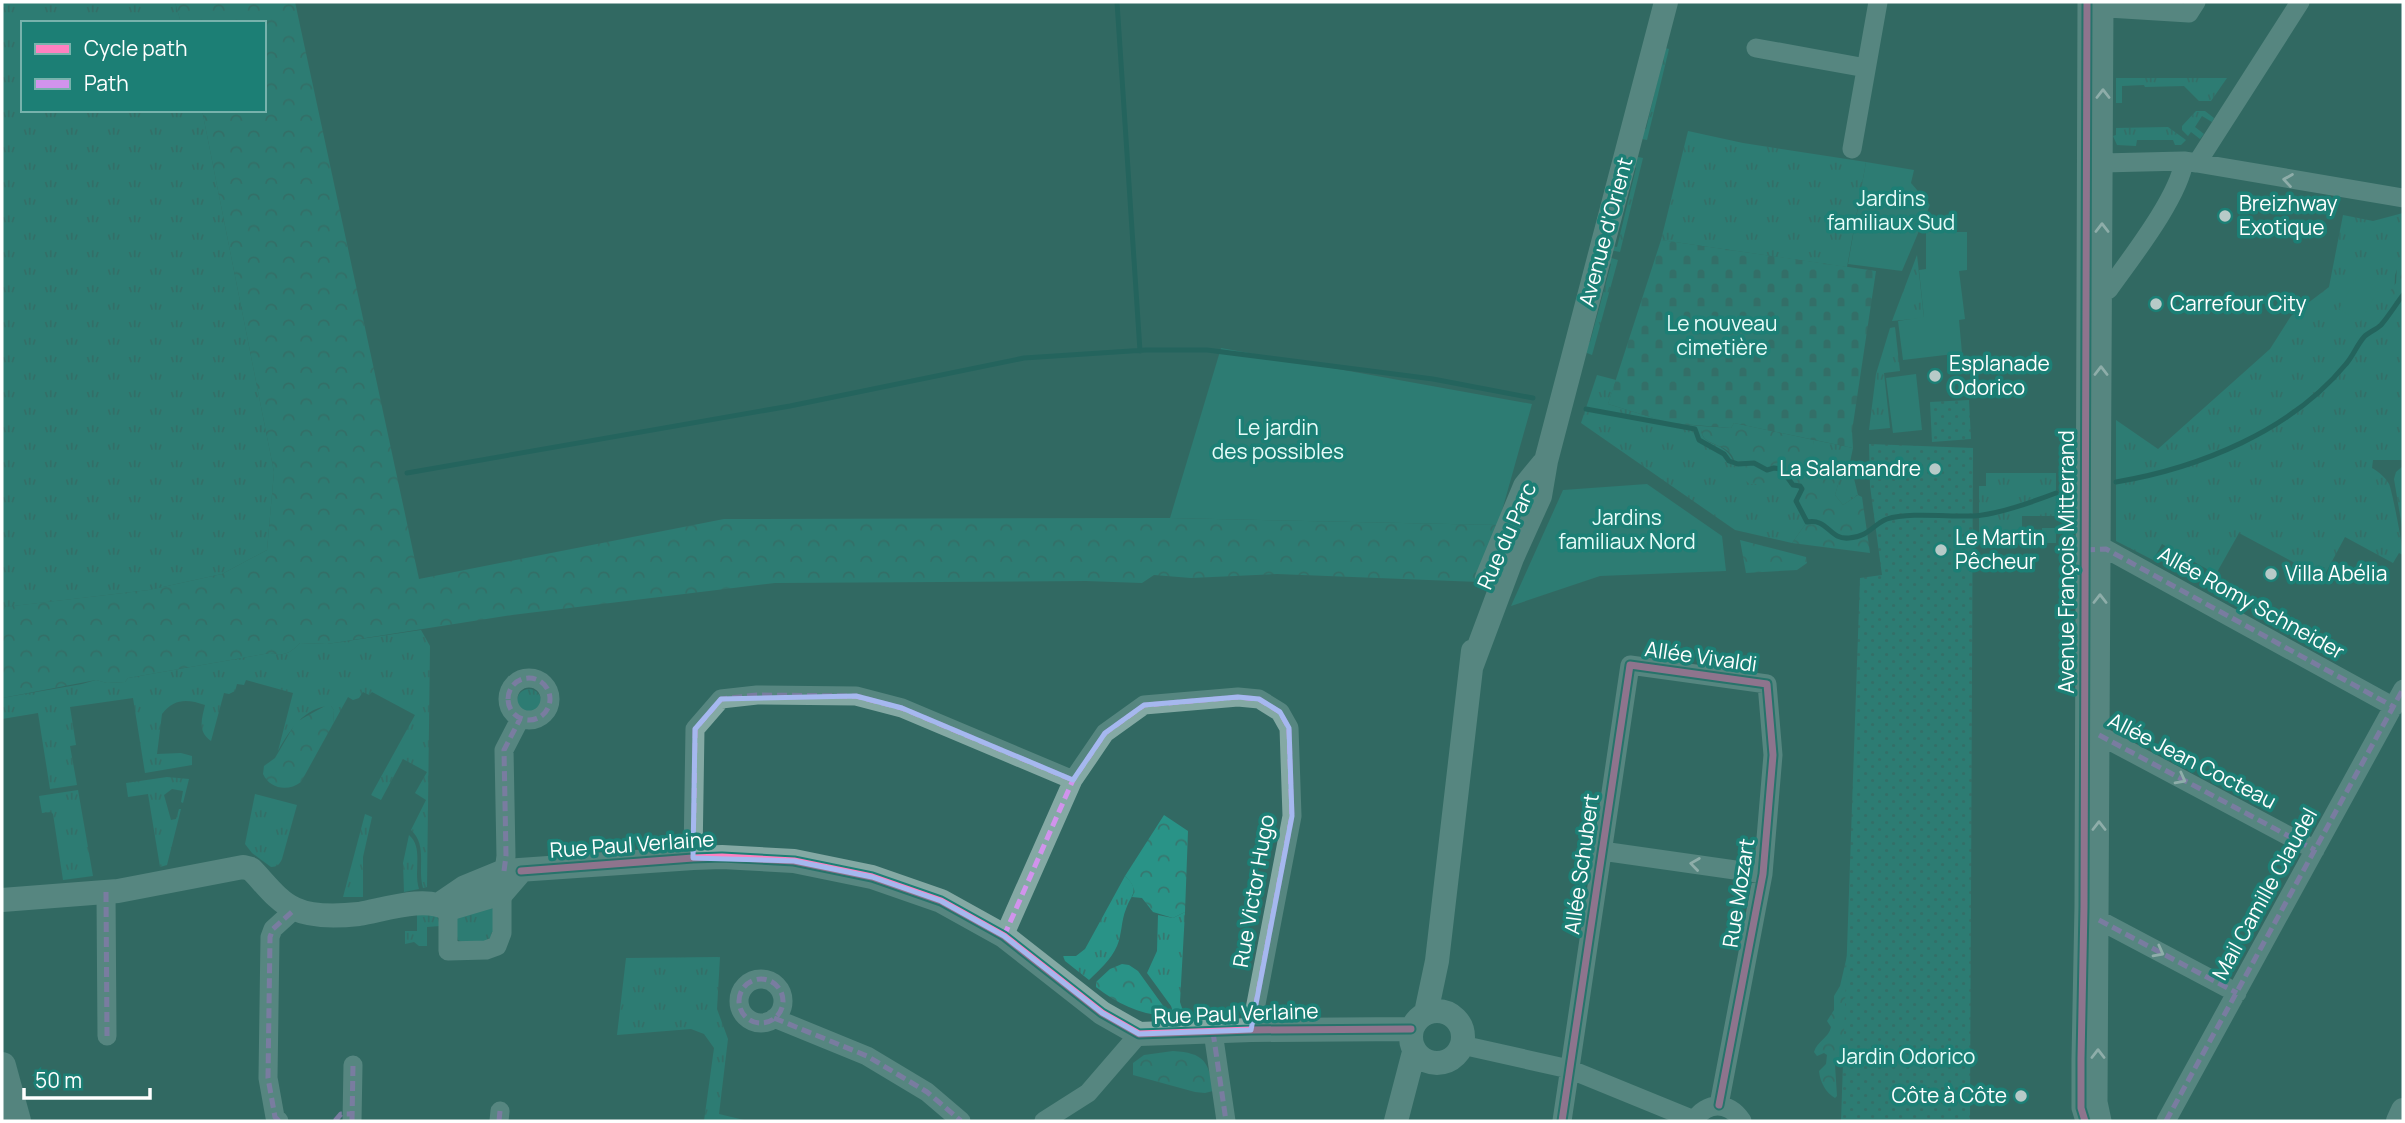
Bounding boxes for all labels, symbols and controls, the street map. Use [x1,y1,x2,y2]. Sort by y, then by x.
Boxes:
legend [21,21,266,112]
text: Cycle path [84,34,187,62]
text: Path [84,69,129,97]
one-way arrow [2095,89,2111,99]
street label: Avenue d'Orient [1572,154,1638,310]
one-way arrow [2282,173,2293,188]
park label: Jardins familiaux Sud [1827,184,1955,236]
place label: Breizhway Exotique [2239,189,2338,241]
marker: Breizhway Exotique [2217,208,2233,224]
one-way arrow [2094,223,2110,233]
place label: Carrefour City [2170,289,2307,317]
marker: Carrefour City [2148,296,2164,312]
park label: Le nouveau cimetière [1667,309,1777,361]
place label: Esplanade Odorico [1949,349,2050,401]
one-way arrow [2094,365,2109,376]
marker: Esplanade Odorico [1927,368,1943,384]
park label: Le jardin des possibles [1212,413,1344,465]
street label: Avenue François Mitterrand [2052,430,2080,694]
place label: La Salamandre [1779,454,1921,482]
marker: La Salamandre [1927,461,1943,477]
street label: Rue du Parc [1470,478,1542,593]
park label: Jardins familiaux Nord [1558,503,1696,555]
place label: Le Martin Pêcheur [1955,523,2045,575]
street label: Allée Romy Schneider [2153,539,2350,665]
marker: Le Martin Pêcheur [1933,542,1949,558]
place label: Villa Abélia [2285,559,2387,587]
marker: Villa Abélia [2263,566,2279,582]
one-way arrow [2092,593,2108,603]
street label: Allée Vivaldi [1643,634,1759,678]
street label: Allée Jean Cocteau [2104,706,2281,815]
one-way arrow [2174,771,2186,784]
street label: Allée Schubert [1557,792,1605,936]
street label: Mail Camille Claudel [2205,802,2323,985]
street label: Rue Victor Hugo [1226,812,1280,970]
one-way arrow [2091,820,2107,831]
street label: Rue Paul Verlaine [549,824,715,864]
street label: Rue Mozart [1716,836,1760,949]
one-way arrow [1689,857,1701,872]
one-way arrow [2152,944,2164,958]
street label: Rue Paul Verlaine [1153,996,1319,1030]
park label: Jardin Odorico [1836,1042,1976,1070]
one-way arrow [2090,1048,2106,1058]
scale bar [24,1056,150,1100]
text: 50 m [35,1066,82,1094]
place label: Côte à Côte [1892,1081,2007,1109]
marker: Côte à Côte [2013,1088,2029,1104]

